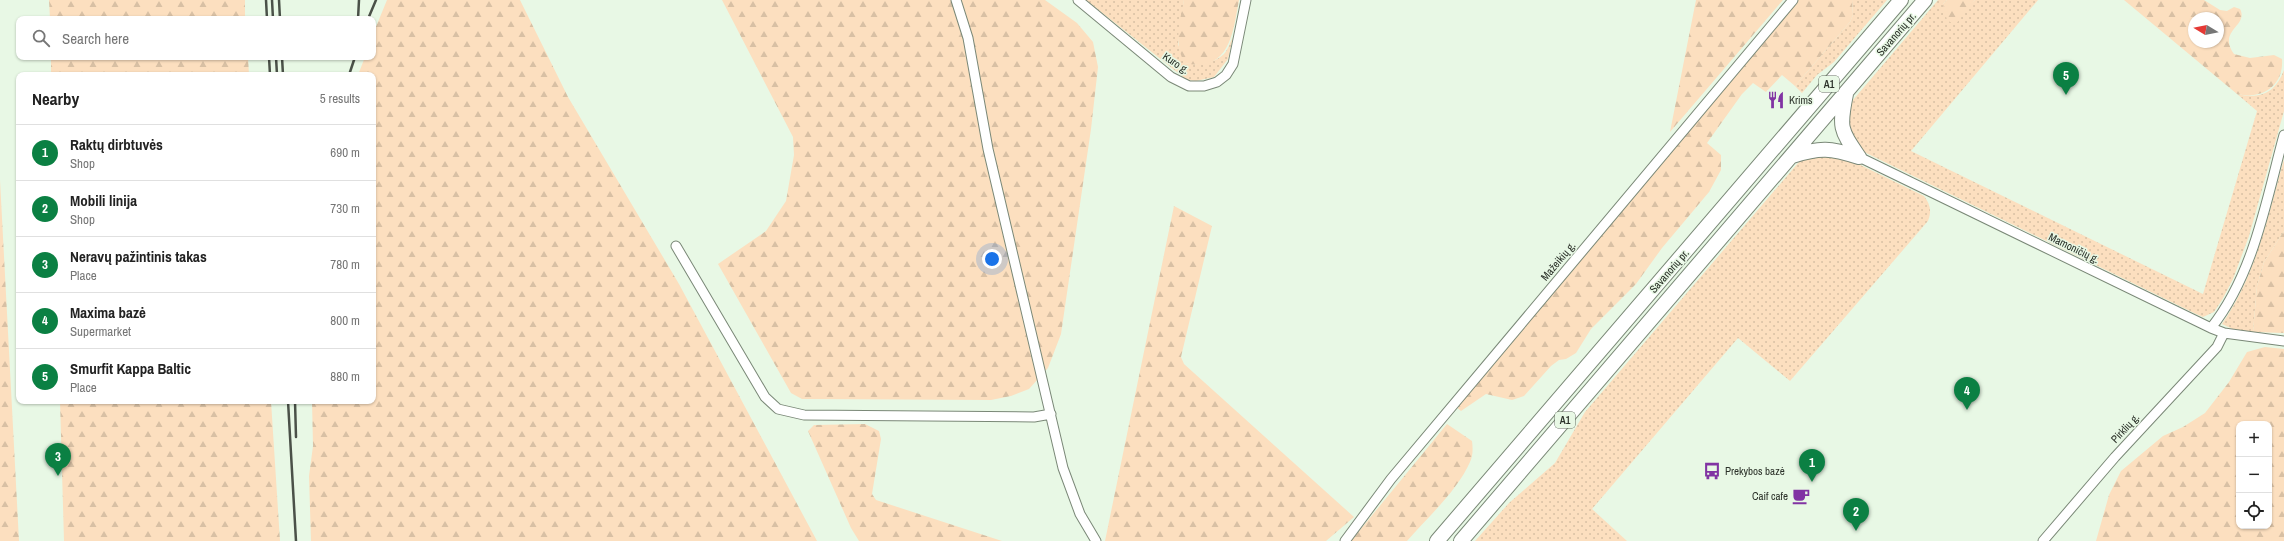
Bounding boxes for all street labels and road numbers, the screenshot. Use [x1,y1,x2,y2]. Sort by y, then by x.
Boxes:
street label: Savanorių pr. [1873,9,1919,59]
street label: Kuro g. [1160,49,1192,77]
road number: A1 [1819,76,1839,92]
street label: Mamoničių g. [2046,230,2102,266]
street label: Mažeikių g. [1538,239,1578,283]
street label: Savanorių pr. [1646,246,1692,296]
street label: Pirklių g. [2108,410,2142,446]
road number: A1 [1555,412,1575,428]

